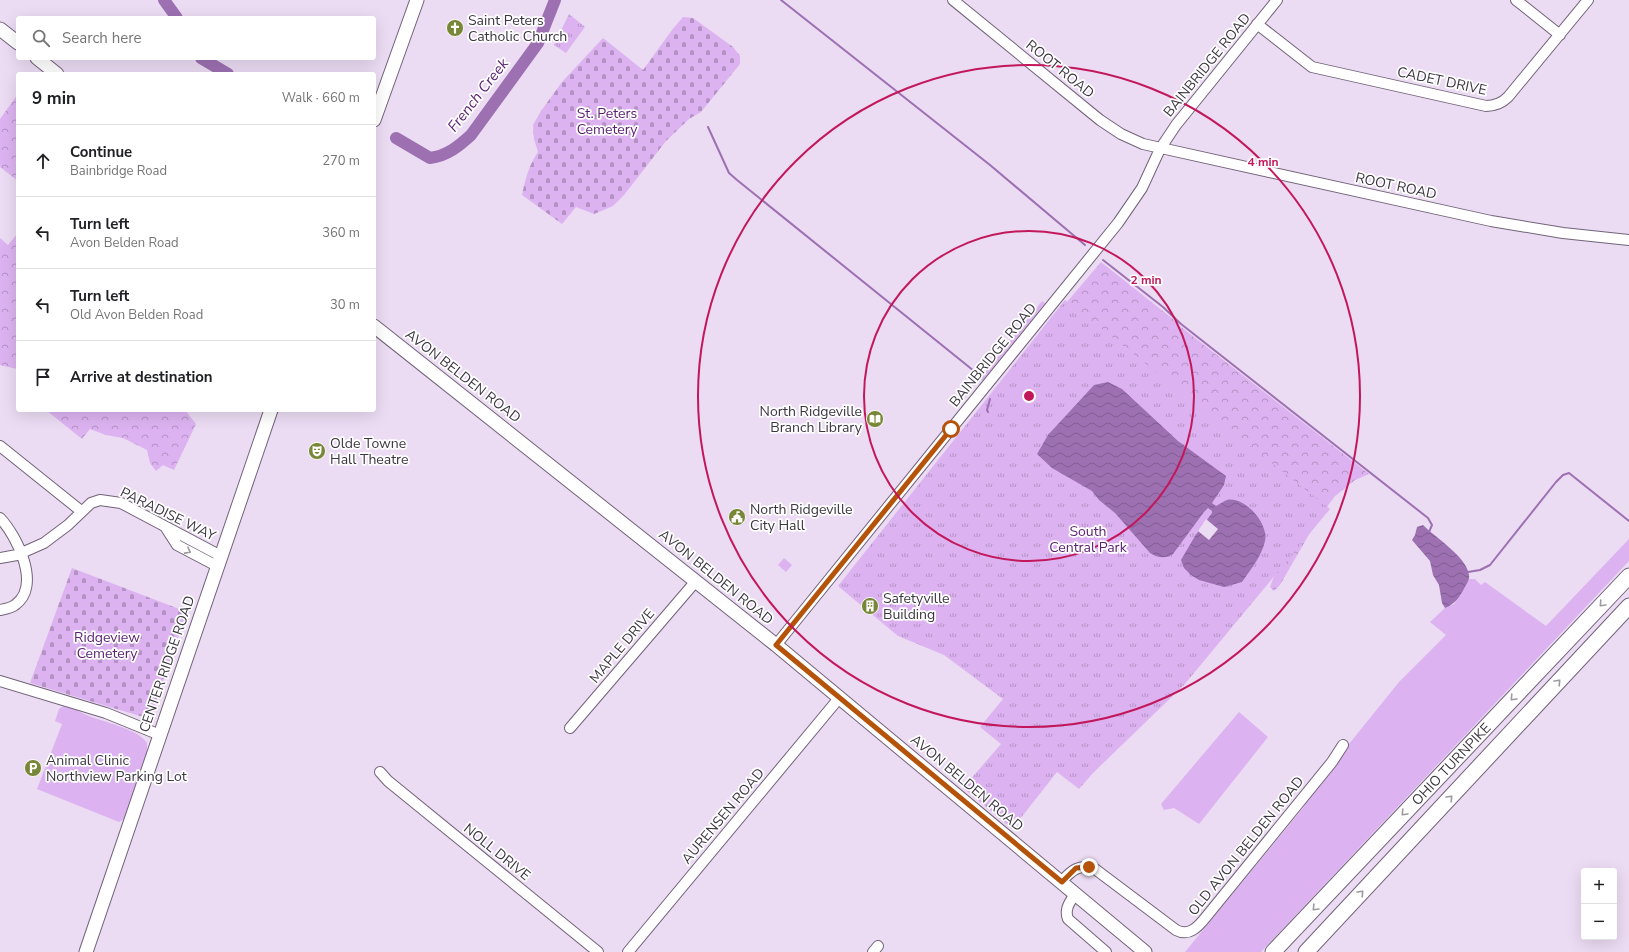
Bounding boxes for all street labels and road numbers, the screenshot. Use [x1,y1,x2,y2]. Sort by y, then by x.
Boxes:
street label: BAINBRIDGE ROAD [1159,9,1255,121]
street label: ROOT ROAD [1022,36,1098,102]
street label: CADET DRIVE [1396,62,1488,100]
street label: ROOT ROAD [1354,168,1438,204]
street label: BAINBRIDGE ROAD [945,299,1041,411]
street label: AVON BELDEN ROAD [401,325,525,427]
street label: PARADISE WAY [117,483,220,546]
street label: AVON BELDEN ROAD [655,525,777,629]
street label: CENTER RIDGE ROAD [135,593,199,735]
street label: MAPLE DRIVE [585,605,659,687]
street label: OHIO TURNPIKE [1407,718,1495,809]
street label: AVON BELDEN ROAD [907,730,1027,836]
street label: AURENSEN ROAD [677,764,769,868]
street label: OLD AVON BELDEN ROAD [1184,772,1308,920]
street label: NOLL DRIVE [460,819,534,885]

